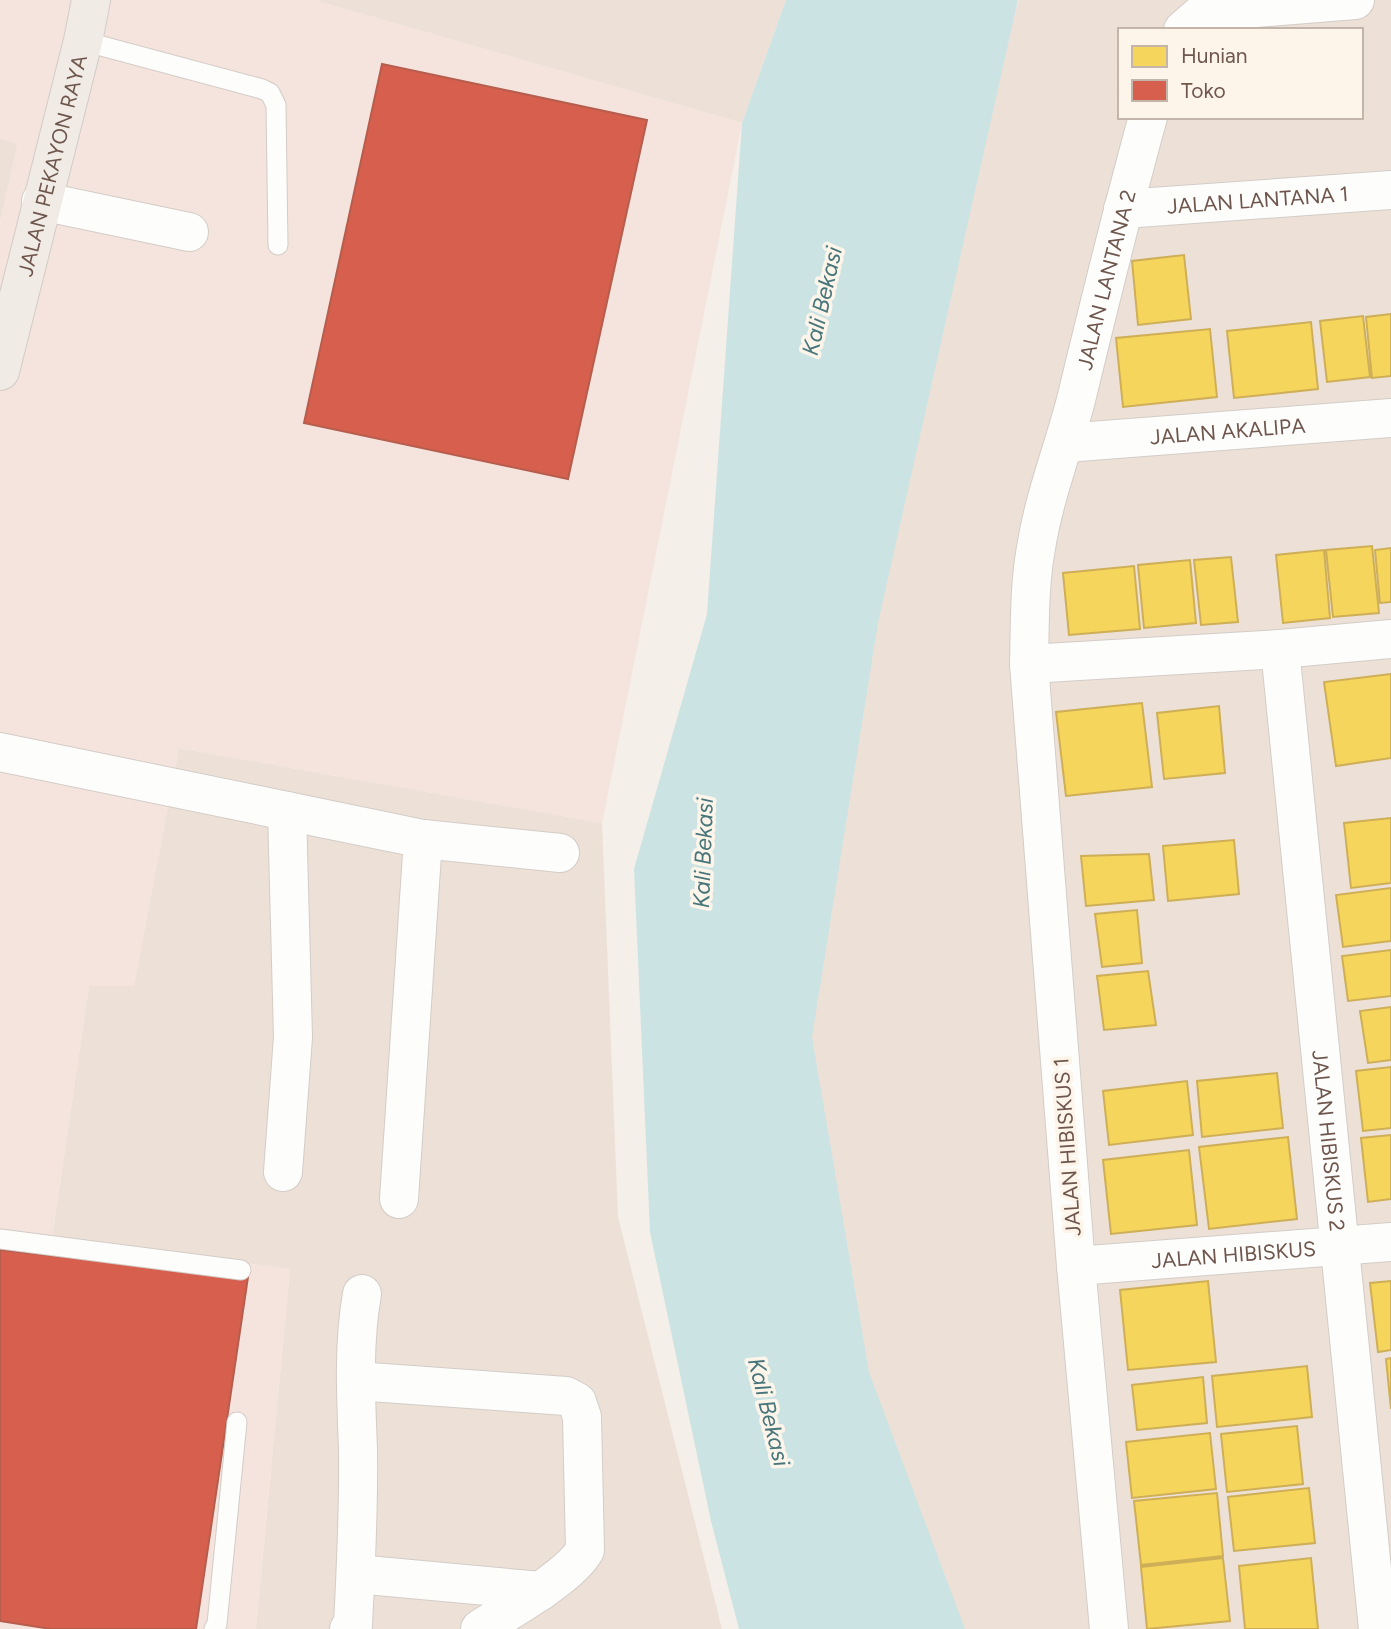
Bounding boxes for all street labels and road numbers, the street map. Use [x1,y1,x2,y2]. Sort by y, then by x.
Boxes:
street label: JALAN PEKAYON RAYA [12,52,92,279]
street label: JALAN LANTANA 1 [1166,181,1349,218]
street label: JALAN LANTANA 2 [1071,187,1140,372]
street label: JALAN AKALIPA [1149,412,1306,449]
street label: JALAN HIBISKUS 2 [1308,1049,1351,1232]
street label: JALAN HIBISKUS 1 [1048,1057,1086,1237]
street label: JALAN HIBISKUS [1150,1235,1317,1273]

